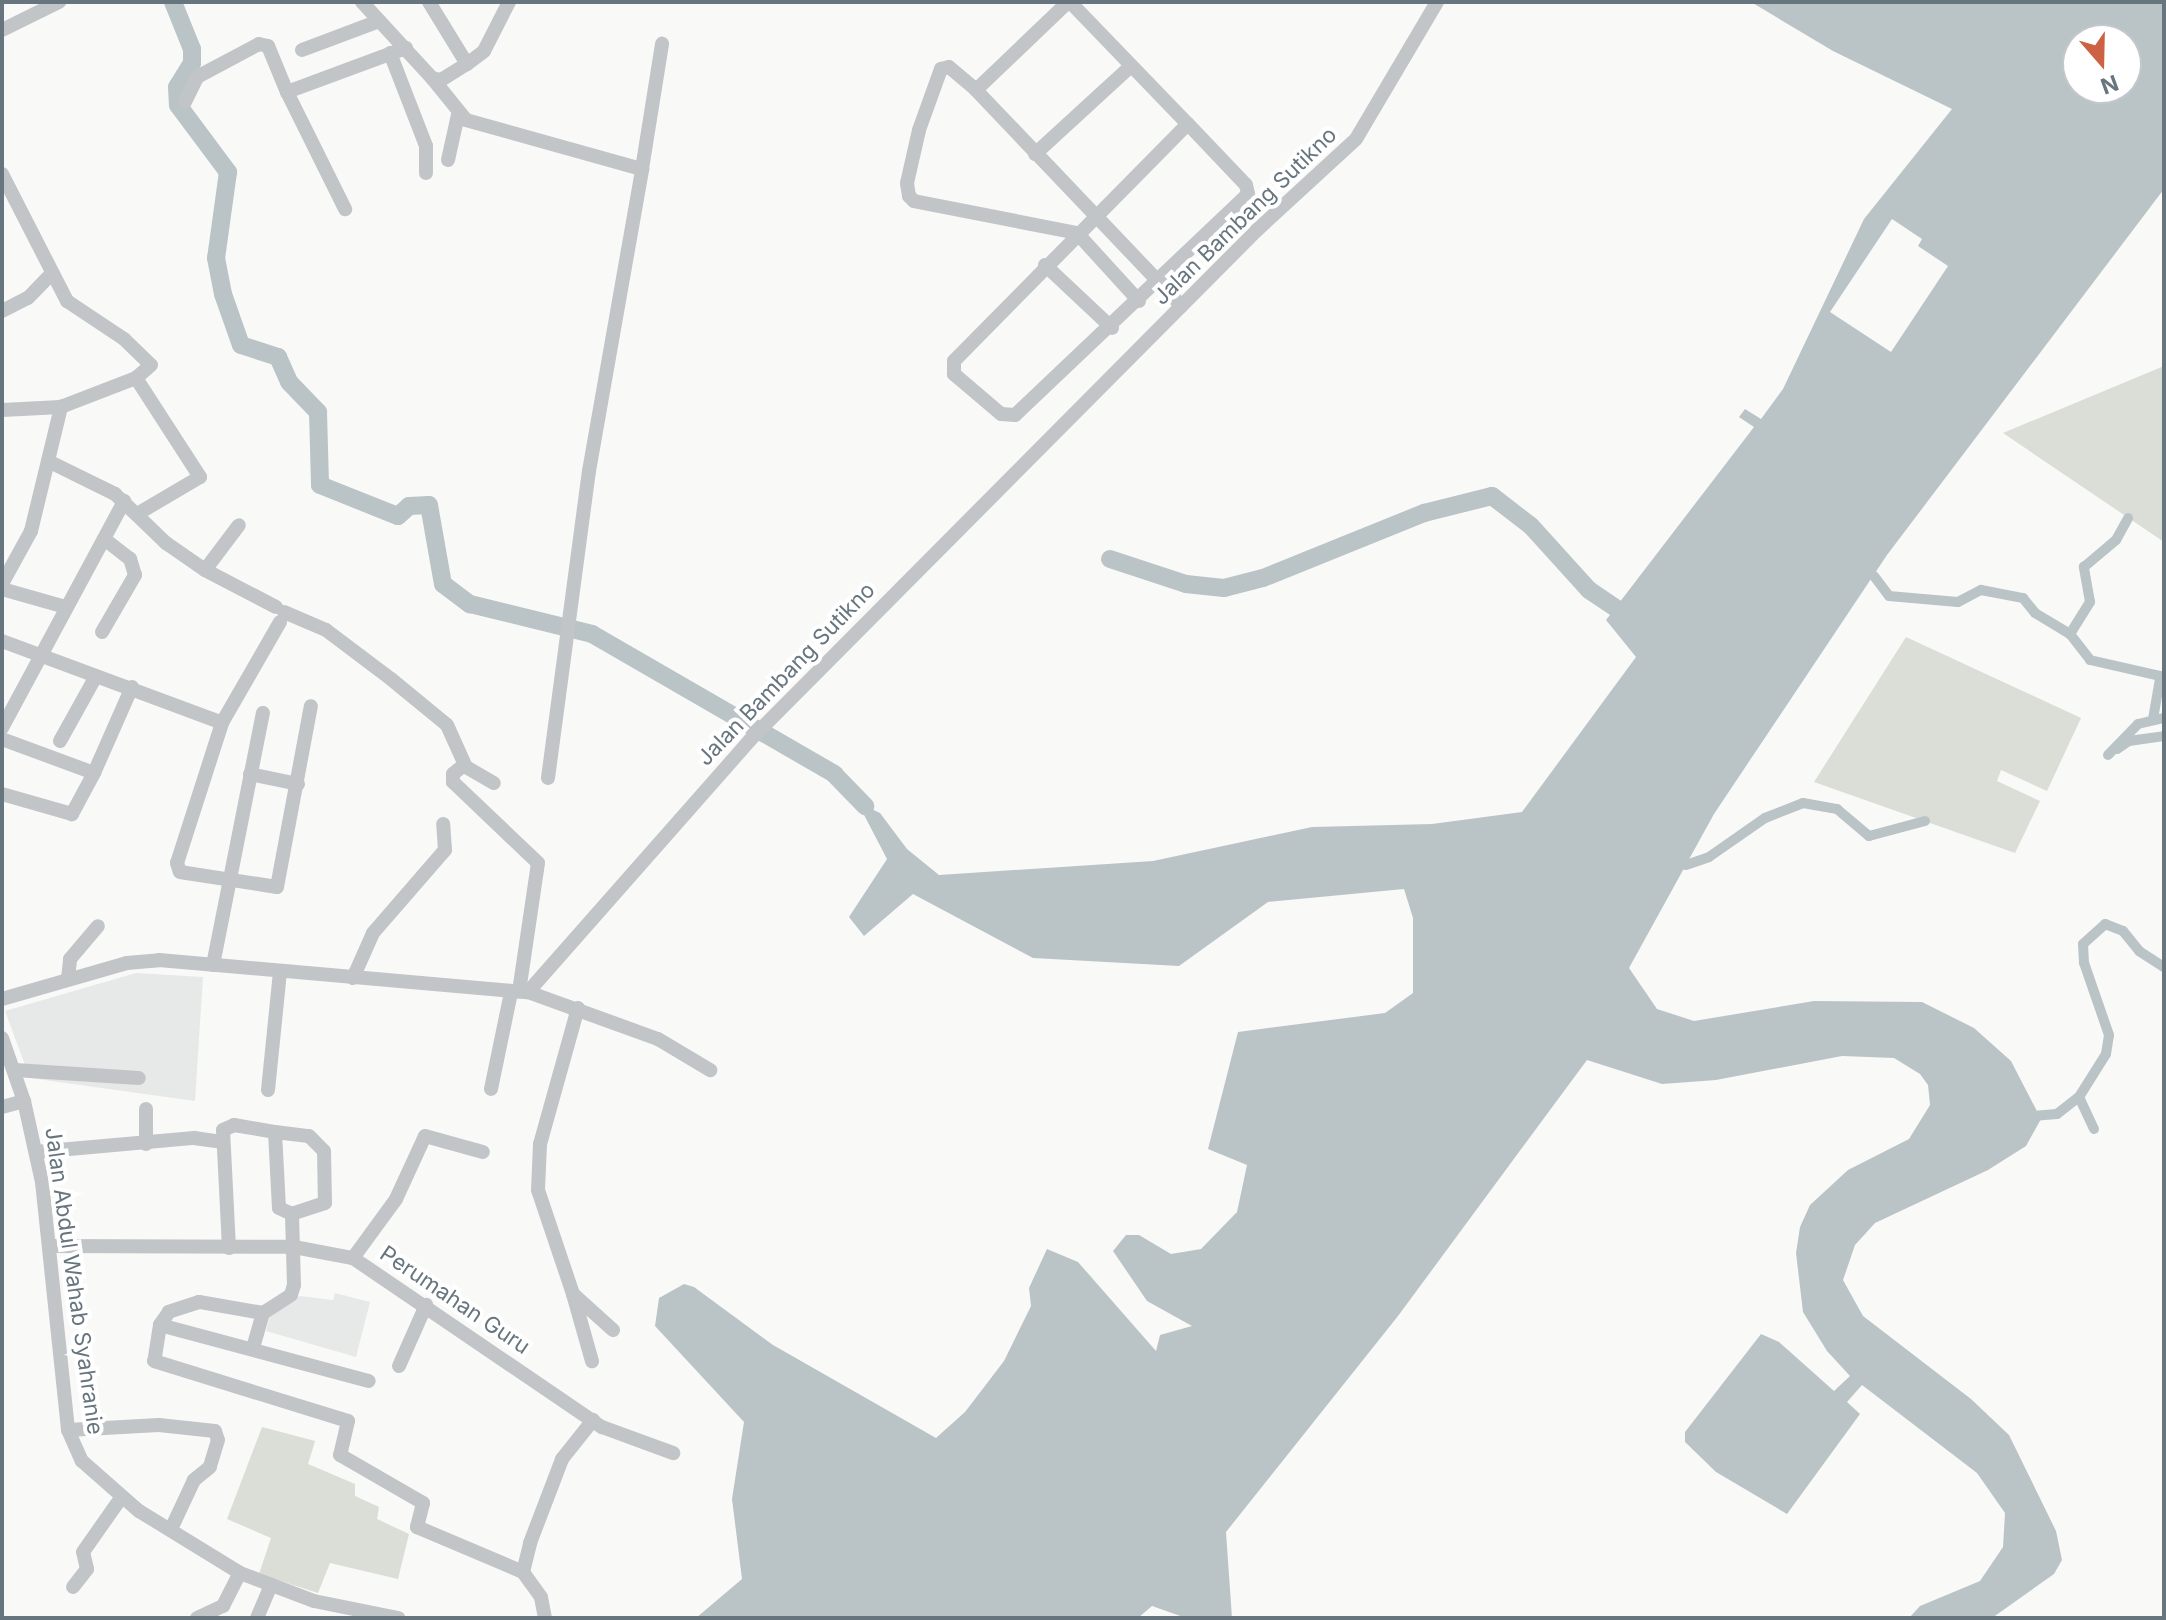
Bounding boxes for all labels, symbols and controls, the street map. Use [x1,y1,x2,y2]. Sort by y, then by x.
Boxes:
north arrow [2062,24,2142,104]
text: N [2097,70,2122,100]
street label: Jalan Bambang Sutikno [1148,122,1342,310]
street label: Jalan Bambang Sutikno [692,577,880,771]
street label: Jalan Abdul Wahab Syahranie [39,1126,109,1436]
street label: Perumahan Guru [375,1240,535,1360]

